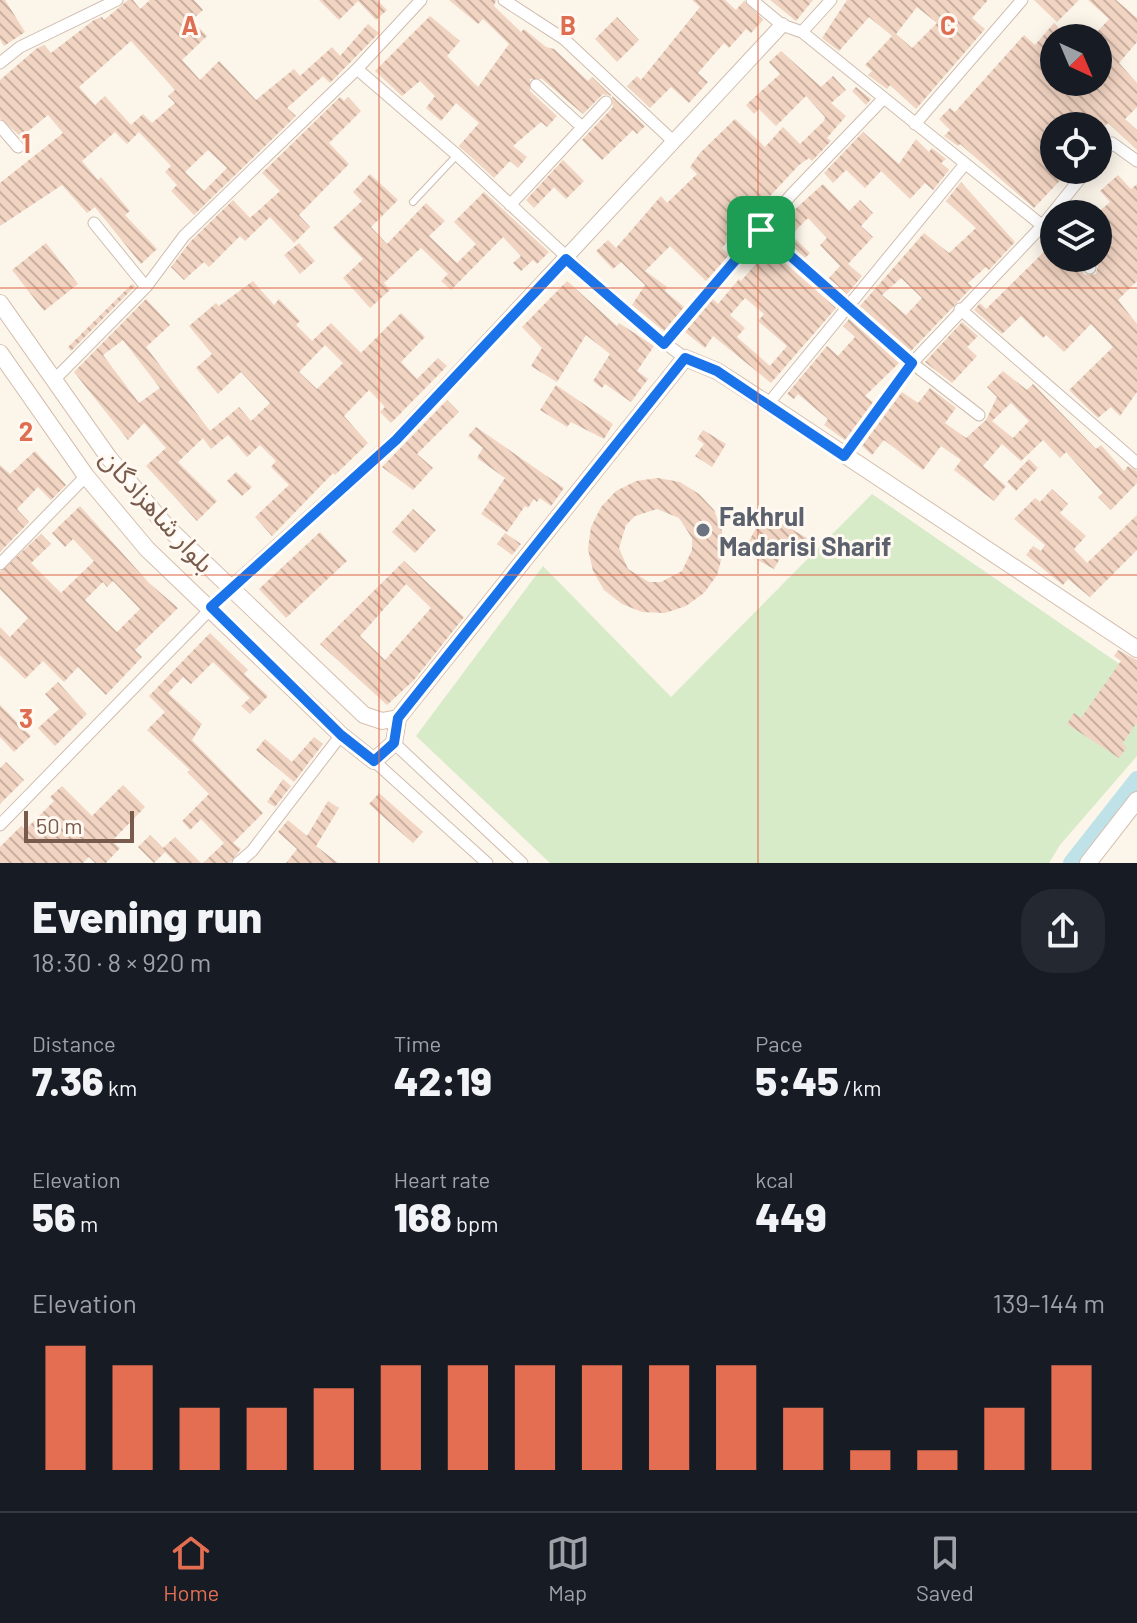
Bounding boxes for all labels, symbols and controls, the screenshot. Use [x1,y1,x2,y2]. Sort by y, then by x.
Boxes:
text: A [181,9,199,40]
text: B [560,9,576,40]
text: C [940,9,956,40]
north arrow [1040,24,1112,96]
map controls [1040,24,1112,272]
button: locate [1040,112,1112,184]
text: 1 [21,127,31,158]
pin [727,196,795,264]
button: layers [1040,200,1112,272]
icon: arrive [739,208,783,252]
text: 2 [19,415,33,446]
street label: بلوار شاهزادگان [94,442,221,579]
place label: Fakhrul Madarisi Sharif [719,500,891,561]
marker: Fakhrul Madarisi Sharif [694,521,712,539]
text: 3 [19,702,33,733]
scale bar [24,807,134,843]
text: 50 m [36,812,82,838]
text: Evening run [32,889,262,942]
button: share [1021,889,1105,973]
text: 18:30 · 8 × 920 m [32,946,211,977]
text: Distance [32,1030,116,1056]
text: Time [394,1030,441,1056]
text: Pace [755,1030,803,1056]
text: 7.36 [32,1056,104,1104]
text: 42:19 [394,1056,492,1104]
text: 5:45 [755,1056,839,1104]
text: km [104,1074,137,1100]
text: /km [839,1074,881,1100]
text: Elevation [32,1166,121,1192]
text: Heart rate [394,1166,490,1192]
text: kcal [755,1166,794,1192]
text: 56 [32,1192,76,1240]
text: 168 [394,1192,452,1240]
text: 449 [755,1192,827,1240]
text: m [76,1210,98,1236]
text: bpm [452,1210,498,1236]
text: Elevation [32,1287,137,1318]
text: 139–144 m [993,1287,1105,1318]
tab: Home [163,1531,219,1605]
tab: Map [546,1531,590,1605]
tab: Saved [916,1531,974,1605]

